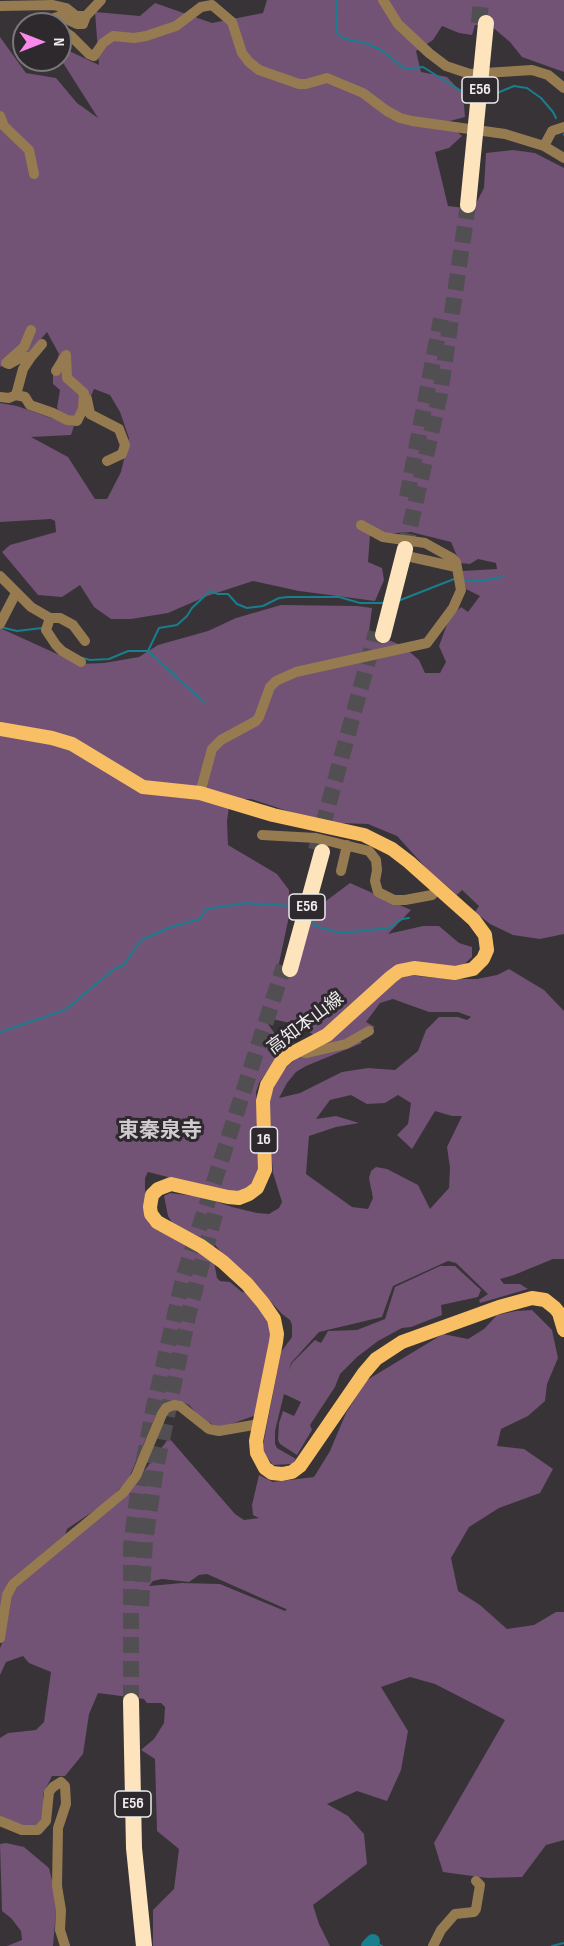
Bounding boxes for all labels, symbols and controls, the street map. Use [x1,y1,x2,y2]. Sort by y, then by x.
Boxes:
north arrow [12,12,72,72]
text: N [49,38,68,46]
road number: E56 [462,77,498,103]
road number: E56 [289,894,325,920]
street label: 高知本山線 [264,988,348,1060]
district label: 東秦泉寺 [118,1119,202,1145]
road number: 16 [250,1127,278,1153]
road number: E56 [115,1791,151,1817]

